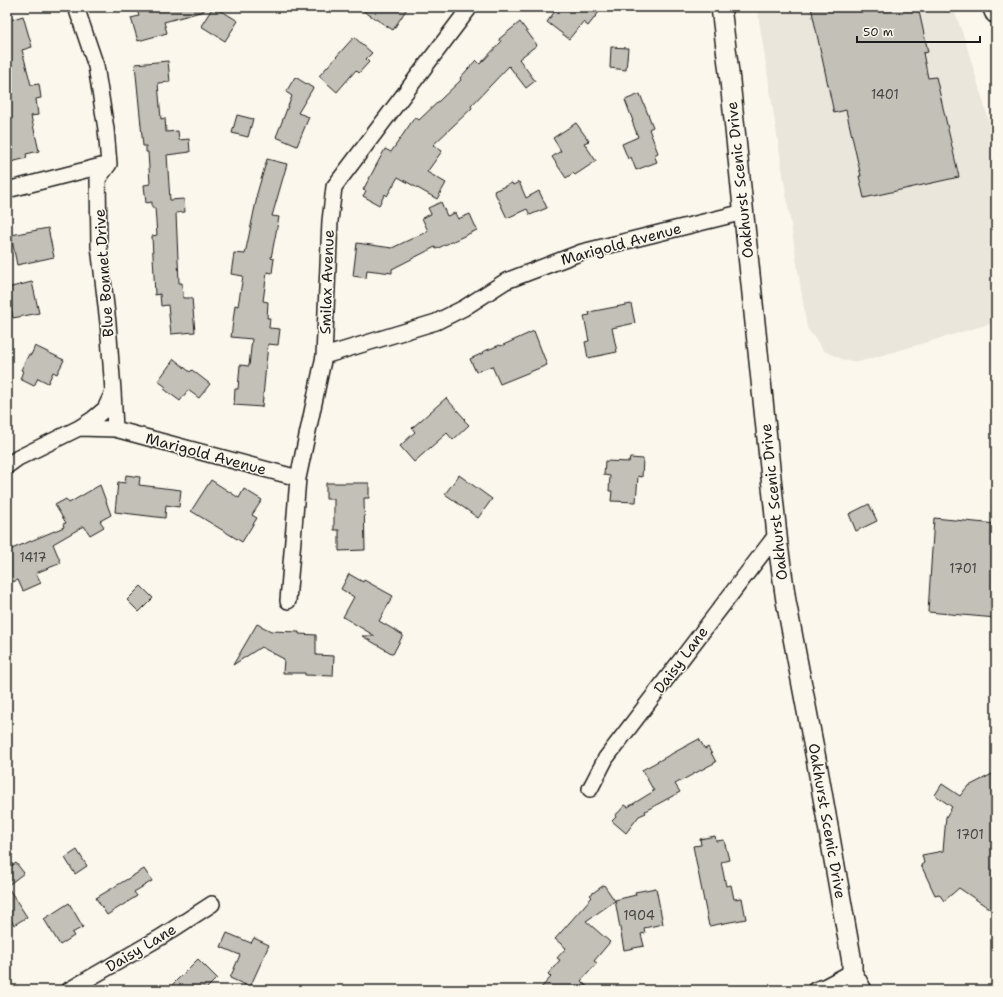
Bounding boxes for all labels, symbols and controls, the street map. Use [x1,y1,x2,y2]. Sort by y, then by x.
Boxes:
scale bar [857,18,980,44]
text: 50 m [863,24,893,40]
house number: 1401 [871,86,899,103]
street label: Oakhurst Scenic Drive [722,101,758,259]
street label: Blue Bonnet Drive [90,208,118,338]
street label: Marigold Avenue [558,218,684,270]
street label: Smilax Avenue [315,229,339,335]
street label: Oakhurst Scenic Drive [756,423,792,581]
street label: Marigold Avenue [143,428,269,480]
house number: 1417 [19,549,47,566]
house number: 1701 [949,560,977,577]
street label: Daisy Lane [649,623,713,697]
street label: Oakhurst Scenic Drive [803,742,851,900]
house number: 1701 [956,826,984,843]
house number: 1904 [623,907,655,924]
street label: Daisy Lane [102,919,180,977]

